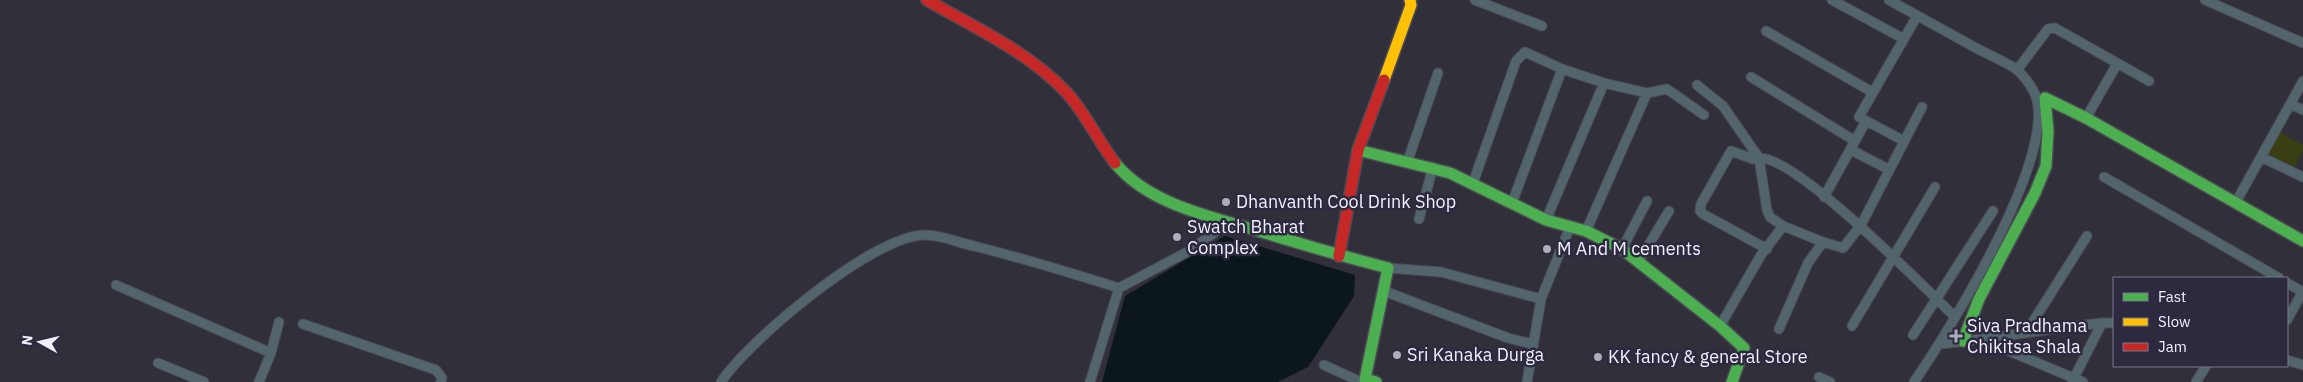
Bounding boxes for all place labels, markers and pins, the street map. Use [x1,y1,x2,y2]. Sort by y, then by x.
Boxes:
place label: Dhanvanth Cool Drink Shop [1236,190,1456,213]
marker: Dhanvanth Cool Drink Shop [1220,196,1232,208]
place label: Swatch Bharat Complex [1187,215,1305,259]
marker: Swatch Bharat Complex [1171,231,1183,243]
place label: M And M cements [1557,237,1701,260]
marker: M And M cements [1541,243,1553,255]
place label: Siva Pradhama Chikitsa Shala [1967,314,2087,358]
marker: Siva Pradhama Chikitsa Shala [1949,329,1963,343]
place label: Sri Kanaka Durga [1407,343,1545,366]
place label: KK fancy & general Store [1608,345,1808,368]
marker: Sri Kanaka Durga [1391,349,1403,361]
marker: KK fancy & general Store [1592,351,1604,363]

